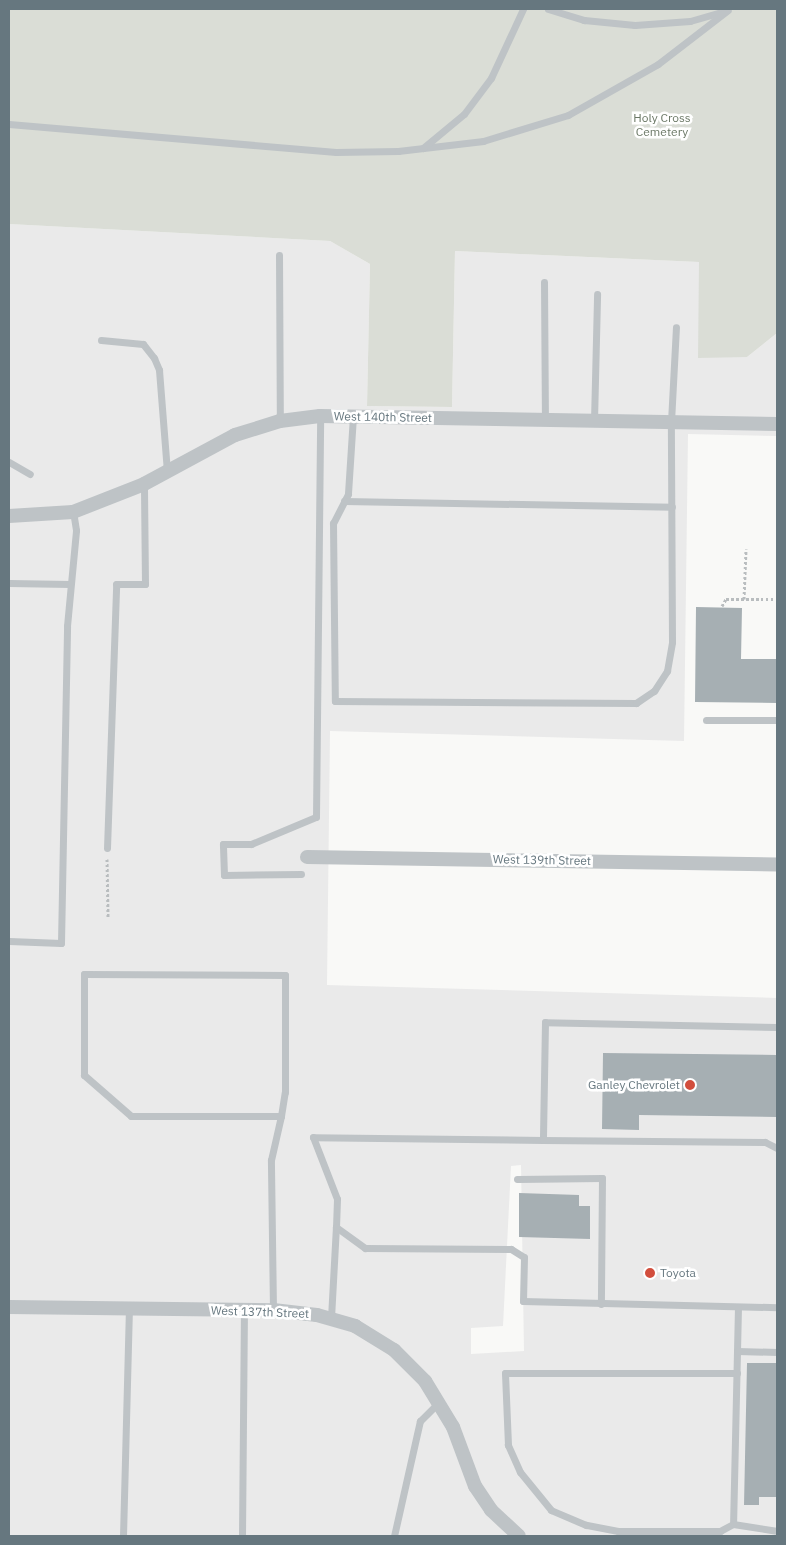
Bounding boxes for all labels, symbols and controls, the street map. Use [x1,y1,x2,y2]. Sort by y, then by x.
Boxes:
park label: Holy Cross Cemetery [633,111,691,139]
street label: West 140th Street [334,409,432,425]
street label: West 139th Street [493,852,591,868]
place label: Ganley Chevrolet [588,1078,680,1092]
marker: Ganley Chevrolet [684,1079,696,1091]
place label: Toyota [660,1266,696,1280]
marker: Toyota [644,1267,656,1279]
street label: West 137th Street [211,1303,309,1321]

